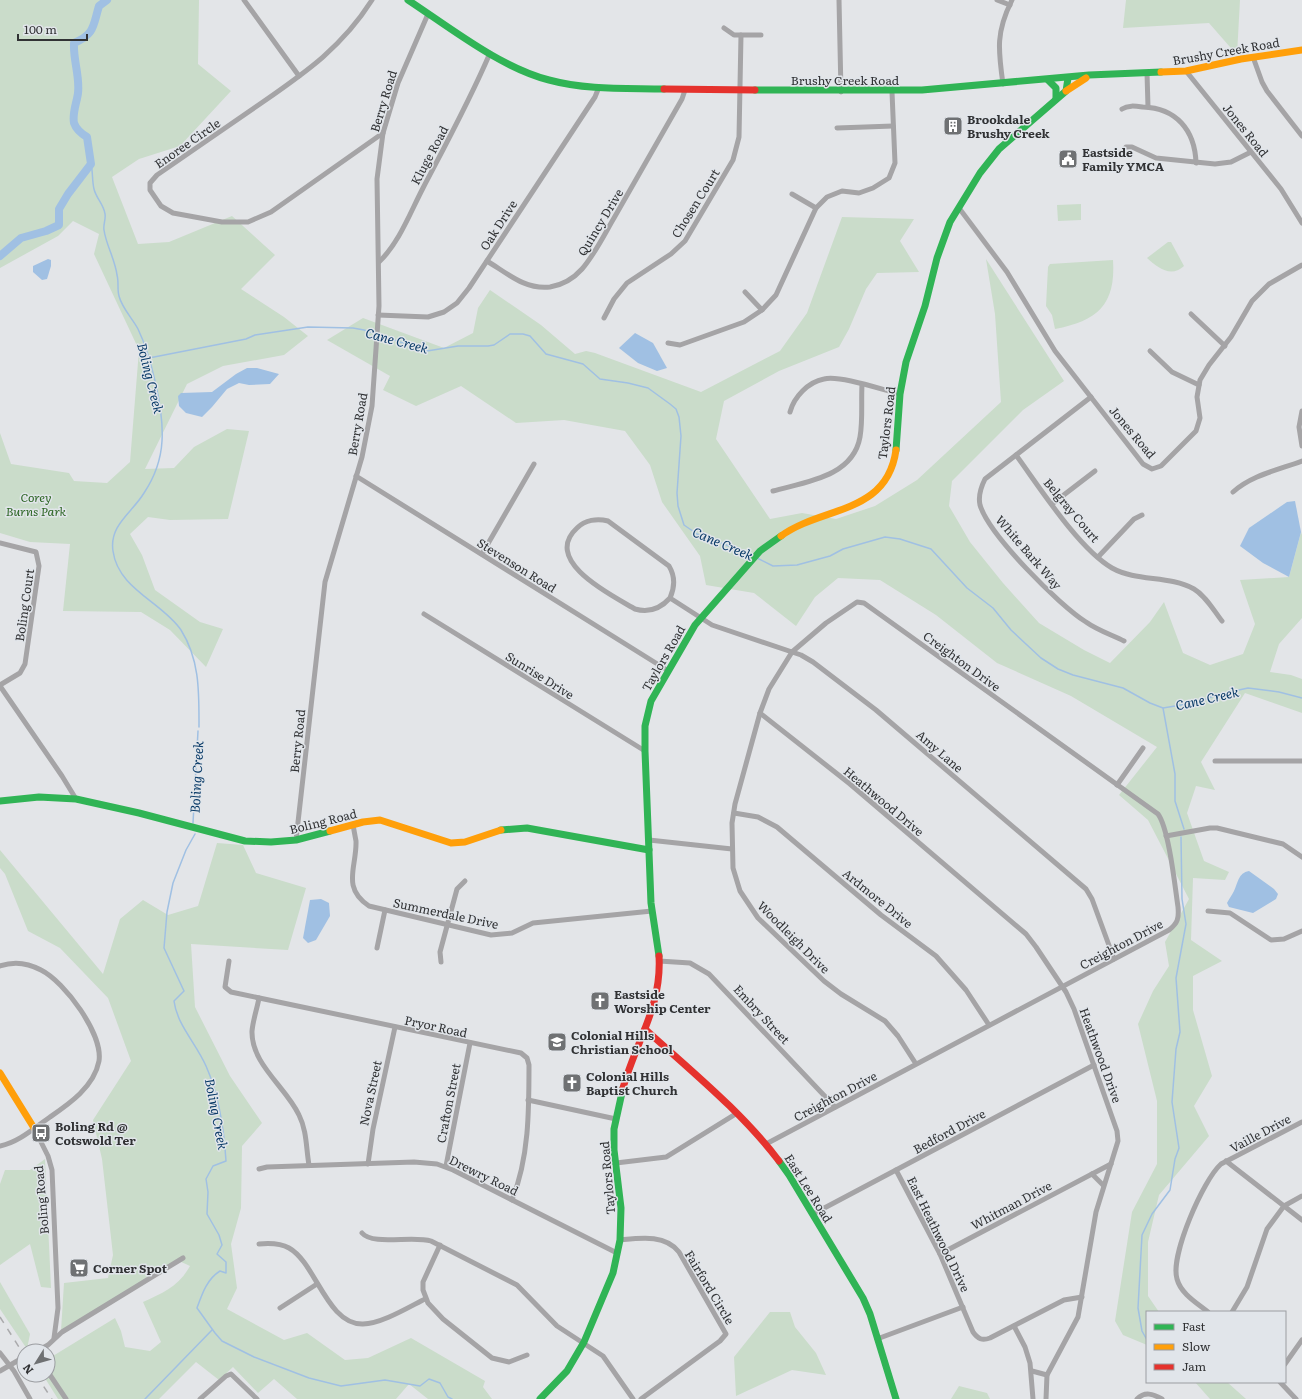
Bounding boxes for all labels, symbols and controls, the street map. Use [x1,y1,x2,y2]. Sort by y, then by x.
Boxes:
scale bar [18,16,87,42]
text: 100 m [24,20,57,38]
street label: Brushy Creek Road [1171,33,1282,69]
street label: Berry Road [365,67,401,134]
street label: Brushy Creek Road [791,71,900,89]
street label: Jones Road [1219,99,1274,161]
place label: Brookdale Brushy Creek [967,110,1051,142]
street label: Enoree Circle [150,114,224,172]
building icon: Brookdale Brushy Creek [942,115,964,137]
street label: Kluge Road [406,122,452,188]
place label: Eastside Family YMCA [1082,143,1164,175]
public building icon: Eastside Family YMCA [1057,148,1079,170]
street label: Chosen Court [667,165,723,241]
street label: Quincy Drive [573,185,627,259]
street label: Oak Drive [475,196,521,254]
water label: Cane Creek [363,322,431,358]
water label: Boling Creek [133,341,169,416]
street label: Taylors Road [873,385,900,461]
street label: Berry Road [343,390,372,457]
street label: Jones Road [1106,402,1161,463]
street label: Belgray Court [1040,474,1104,546]
park label: Corey Burns Park [6,488,67,520]
street label: White Bark Way [992,511,1066,593]
water label: Cane Creek [690,522,757,565]
street label: Stevenson Road [474,533,561,597]
street label: Boling Court [10,567,38,643]
street label: Taylors Road [637,621,690,694]
street label: Creighton Drive [920,627,1004,695]
street label: Sunrise Drive [502,647,578,703]
water label: Cane Creek [1173,681,1241,715]
street label: Berry Road [285,708,309,774]
street label: Amy Lane [913,726,967,776]
water label: Boling Creek [185,740,207,814]
street label: Heathwood Drive [840,762,928,840]
street label: Boling Road [287,804,359,838]
street label: Ardmore Drive [839,864,917,932]
street label: Summerdale Drive [392,893,500,933]
street label: Woodleigh Drive [754,897,834,977]
street label: Creighton Drive [1076,914,1166,974]
street label: Embry Street [730,980,794,1048]
place label: Eastside Worship Center [614,985,711,1017]
church icon: Eastside Worship Center [589,990,611,1012]
street label: Heathwood Drive [1075,1005,1127,1105]
street label: Pryor Road [403,1011,470,1042]
place label: Colonial Hills Christian School [571,1026,674,1058]
school or university icon: Colonial Hills Christian School [546,1031,568,1053]
street label: Nova Street [354,1059,386,1127]
street label: Crafton Street [431,1061,465,1144]
street label: Creighton Drive [790,1066,880,1126]
place label: Colonial Hills Baptist Church [586,1067,678,1099]
church icon: Colonial Hills Baptist Church [561,1072,583,1094]
water label: Boling Creek [201,1077,233,1152]
street label: Bedford Drive [910,1104,988,1158]
street label: Vaille Drive [1226,1109,1294,1157]
place label: Boling Rd @ Cotswold Ter [55,1117,136,1149]
bus stop icon: Boling Rd @ Cotswold Ter [30,1122,52,1144]
street label: Taylors Road [595,1140,619,1216]
street label: Drewry Road [446,1150,522,1200]
street label: East Lee Road [781,1150,838,1226]
street label: Boling Road [29,1164,53,1235]
street label: East Heathwood Drive [903,1173,975,1295]
street label: Whitman Drive [967,1176,1055,1234]
street label: Fairford Circle [681,1246,739,1328]
supermarket icon: Corner Spot [68,1257,90,1279]
place label: Corner Spot [93,1259,168,1277]
legend [1146,1311,1286,1383]
text: Fast [1182,1317,1206,1335]
text: Slow [1182,1337,1211,1355]
north arrow [16,1343,56,1383]
text: Jam [1182,1357,1207,1375]
text: N [18,1361,36,1378]

